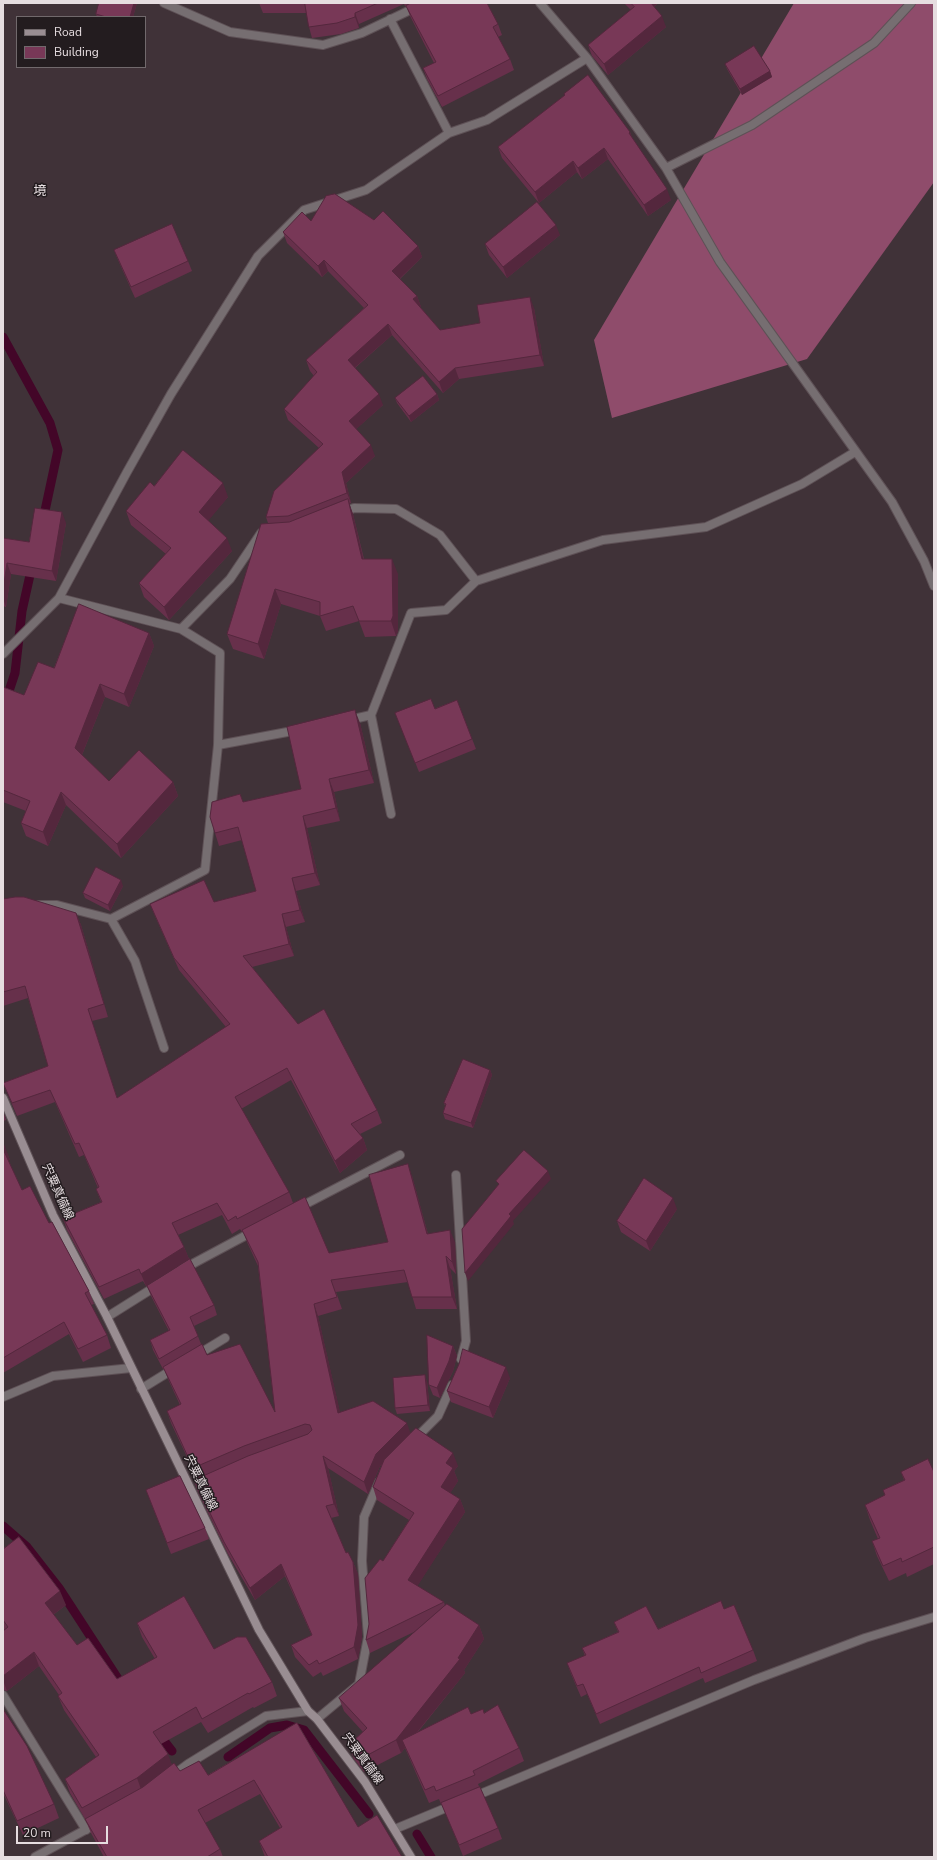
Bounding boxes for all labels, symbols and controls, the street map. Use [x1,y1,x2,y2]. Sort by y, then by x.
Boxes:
legend [16,16,146,68]
text: Road [54,24,82,40]
text: Building [54,44,99,60]
district label: 境 [34,184,46,200]
street label: 宍粟真備線 [38,1162,76,1222]
street label: 宍粟真備線 [180,1453,220,1513]
street label: 宍粟真備線 [339,1730,385,1788]
scale bar [18,1818,110,1844]
text: 20 m [23,1825,51,1841]

